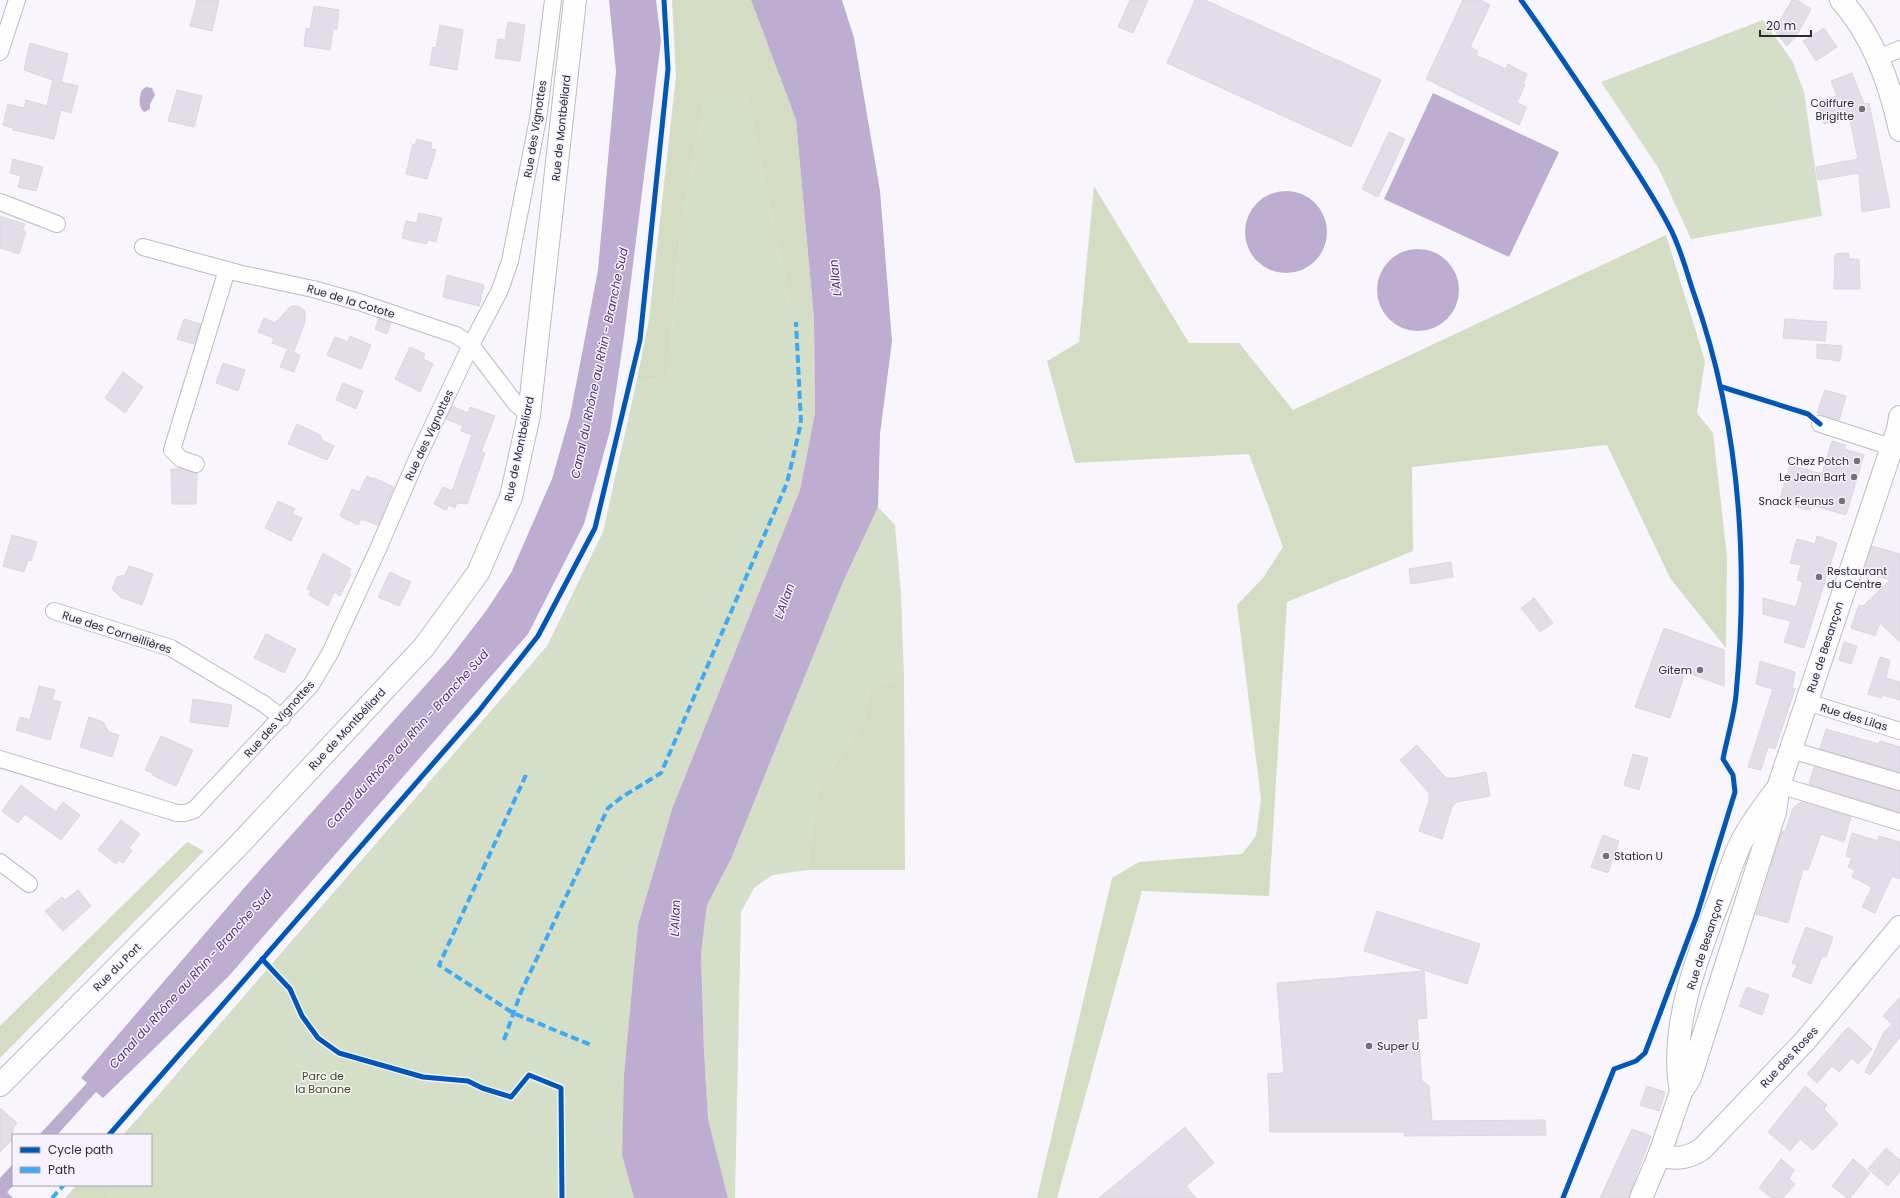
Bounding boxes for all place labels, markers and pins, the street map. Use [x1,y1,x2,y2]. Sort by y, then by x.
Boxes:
place label: Coiffure Brigitte [1811,95,1854,124]
marker: Coiffure Brigitte [1857,104,1867,114]
place label: Chez Potch [1788,453,1849,469]
marker: Chez Potch [1852,456,1862,466]
place label: Le Jean Bart [1779,469,1846,485]
marker: Le Jean Bart [1849,472,1859,482]
place label: Snack Feunus [1759,493,1834,509]
marker: Snack Feunus [1837,496,1847,506]
place label: Restaurant du Centre [1827,563,1887,592]
marker: Restaurant du Centre [1814,572,1824,582]
place label: Gitem [1659,662,1692,678]
marker: Gitem [1695,665,1705,675]
place label: Station U [1614,848,1663,864]
marker: Station U [1601,851,1611,861]
place label: Super U [1377,1038,1419,1054]
marker: Super U [1364,1041,1374,1051]

